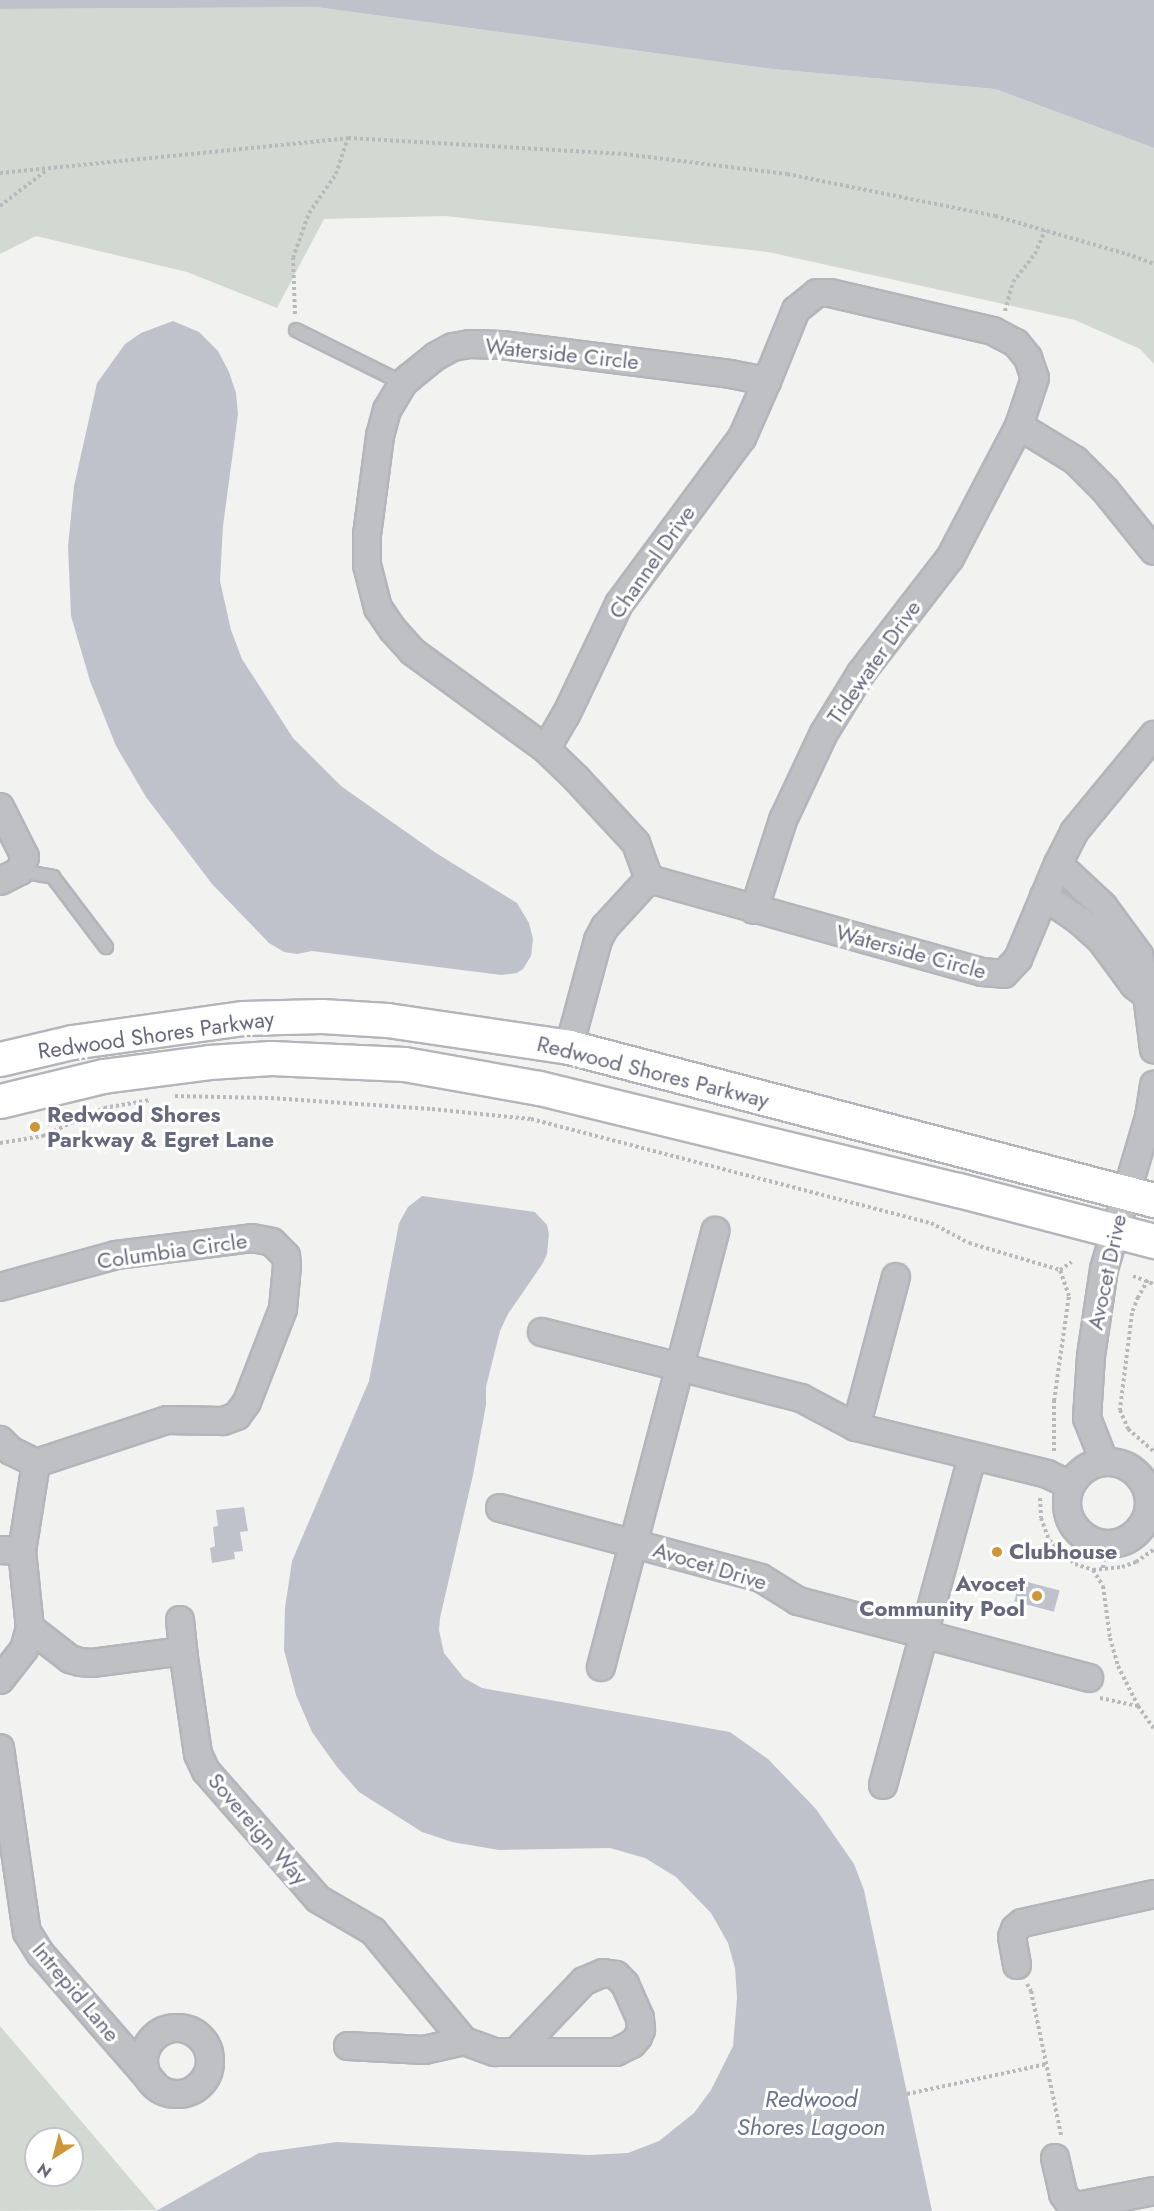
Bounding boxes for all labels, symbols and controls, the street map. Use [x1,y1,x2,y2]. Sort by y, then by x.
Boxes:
street label: Waterside Circle [484,333,640,375]
street label: Channel Drive [603,500,701,624]
street label: Tidewater Drive [822,595,926,729]
street label: Waterside Circle [833,919,989,985]
street label: Redwood Shores Parkway [36,1005,276,1065]
street label: Redwood Shores Parkway [534,1030,772,1114]
place label: Redwood Shores Parkway & Egret Lane [47,1101,274,1152]
marker: Redwood Shores Parkway & Egret Lane [28,1120,42,1134]
street label: Avocet Drive [1082,1212,1132,1332]
street label: Columbia Circle [95,1227,249,1275]
street label: Avocet Drive [650,1536,770,1596]
place label: Clubhouse [1009,1539,1117,1565]
marker: Clubhouse [990,1545,1004,1559]
place label: Avocet Community Pool [859,1570,1025,1622]
marker: Avocet Community Pool [1030,1589,1044,1603]
street label: Sovereign Way [202,1768,314,1890]
street label: Intrepid Lane [27,1937,125,2047]
water label: Redwood Shores Lagoon [737,2085,885,2141]
north arrow [24,2127,84,2187]
text: N [32,2157,56,2183]

